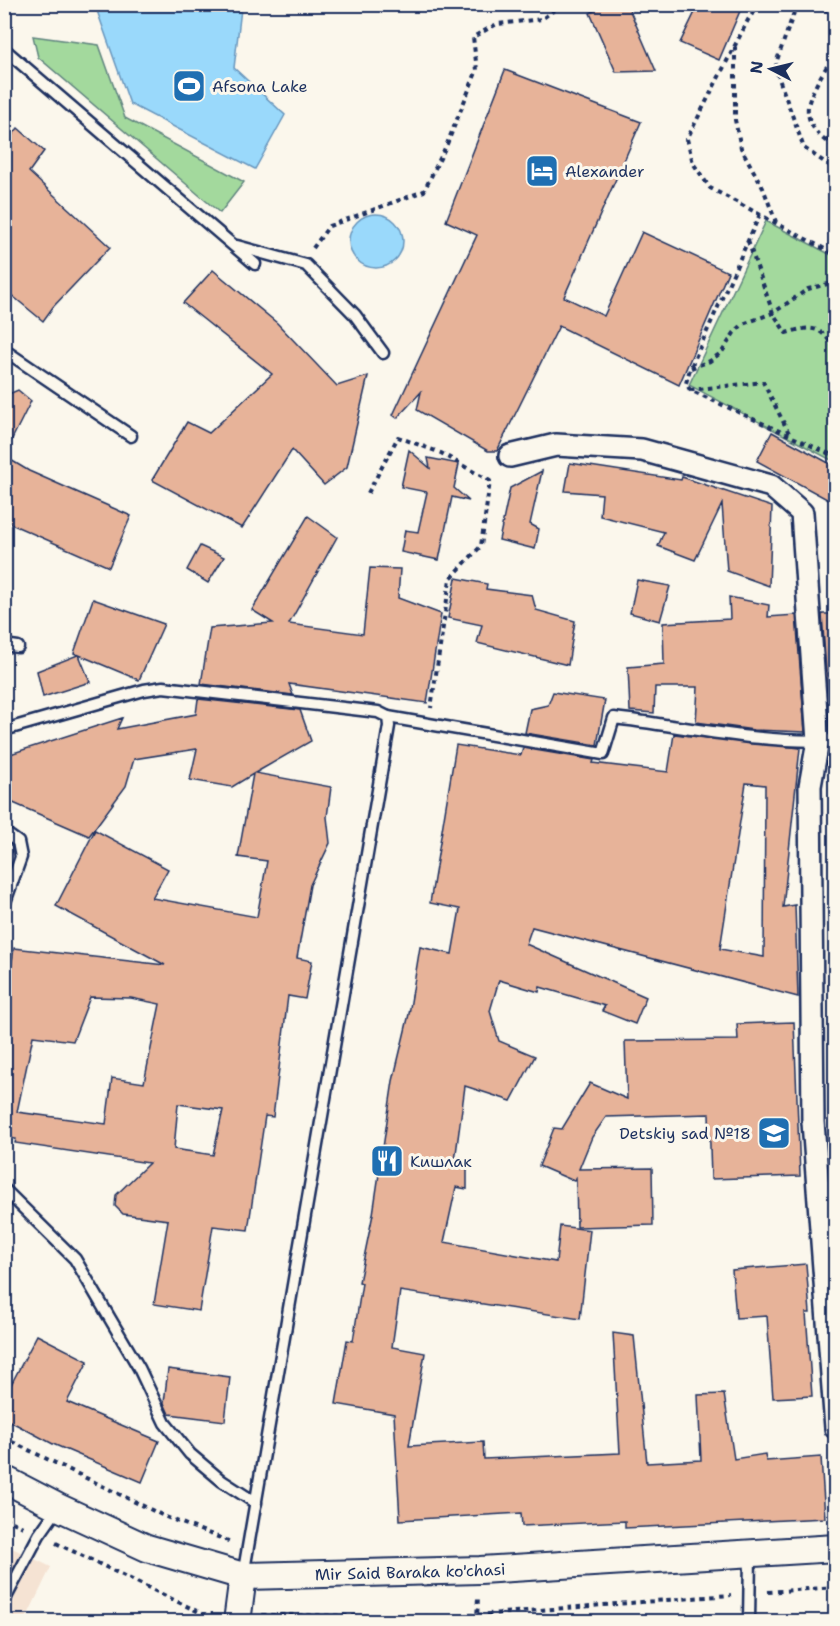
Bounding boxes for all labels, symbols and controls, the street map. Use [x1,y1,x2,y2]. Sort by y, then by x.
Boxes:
north arrow [741,39,801,99]
text: N [745,60,768,75]
sports icon: Afsona Lake [171,68,207,104]
place label: Afsona Lake [212,76,308,97]
hotel icon: Alexander [524,153,560,189]
place label: Alexander [565,161,645,182]
school or university icon: Detskiy sad №18 [756,1115,792,1151]
place label: Detskiy sad №18 [619,1123,751,1144]
restaurant icon: Кишлак [369,1143,405,1179]
place label: Кишлак [410,1151,472,1172]
street label: Mir Said Baraka ko'chasi [315,1558,506,1585]

